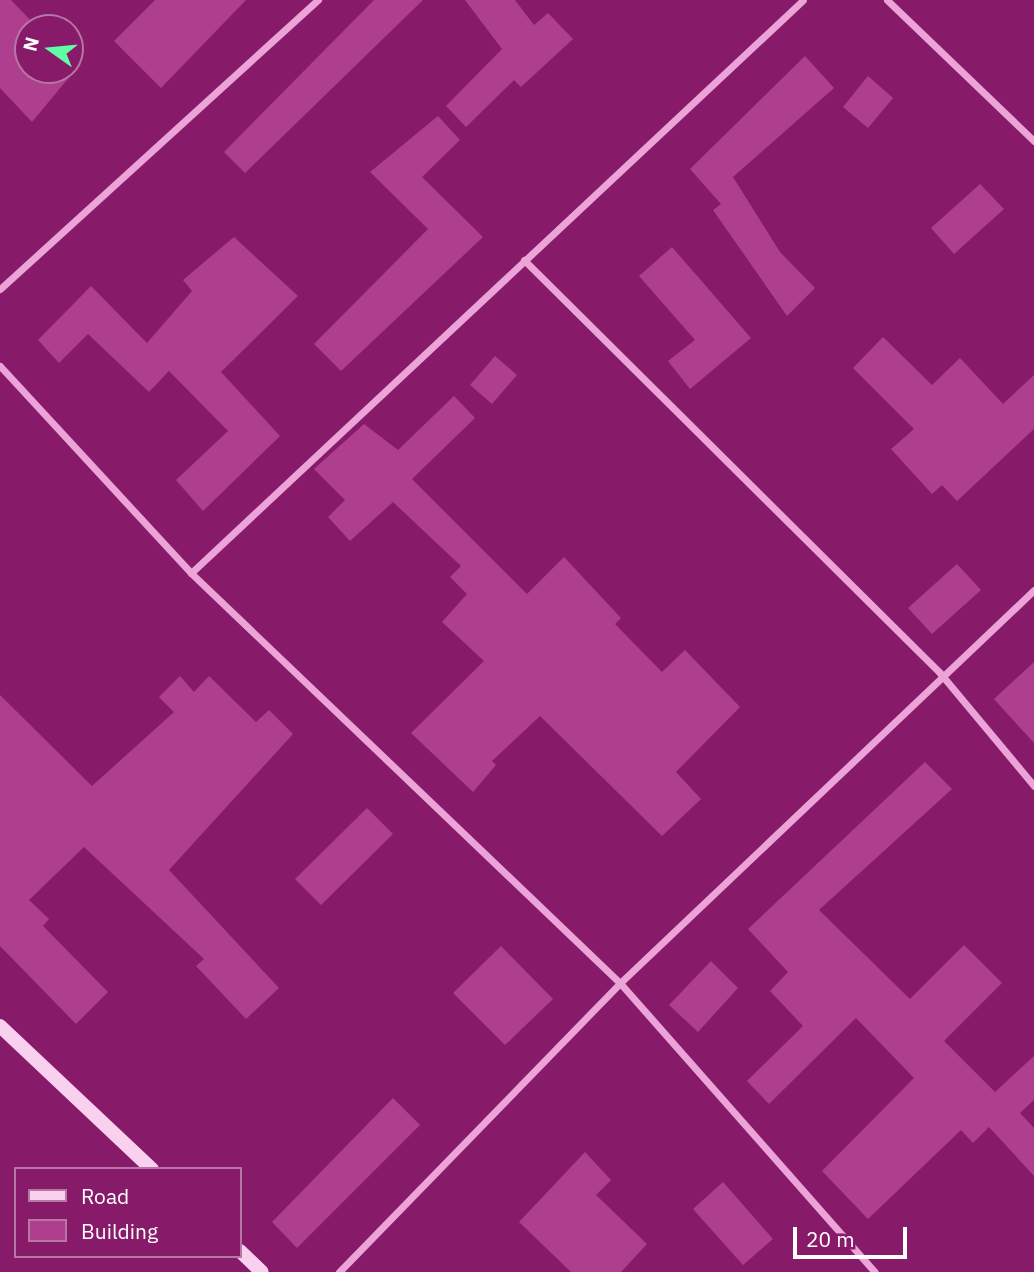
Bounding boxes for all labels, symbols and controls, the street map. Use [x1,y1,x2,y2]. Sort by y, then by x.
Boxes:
north arrow [14,14,84,84]
text: N [17,34,44,54]
legend [14,1167,242,1258]
text: Road [81,1182,129,1210]
scale bar [796,1212,910,1256]
text: Building [81,1217,158,1245]
text: 20 m [806,1225,855,1253]

